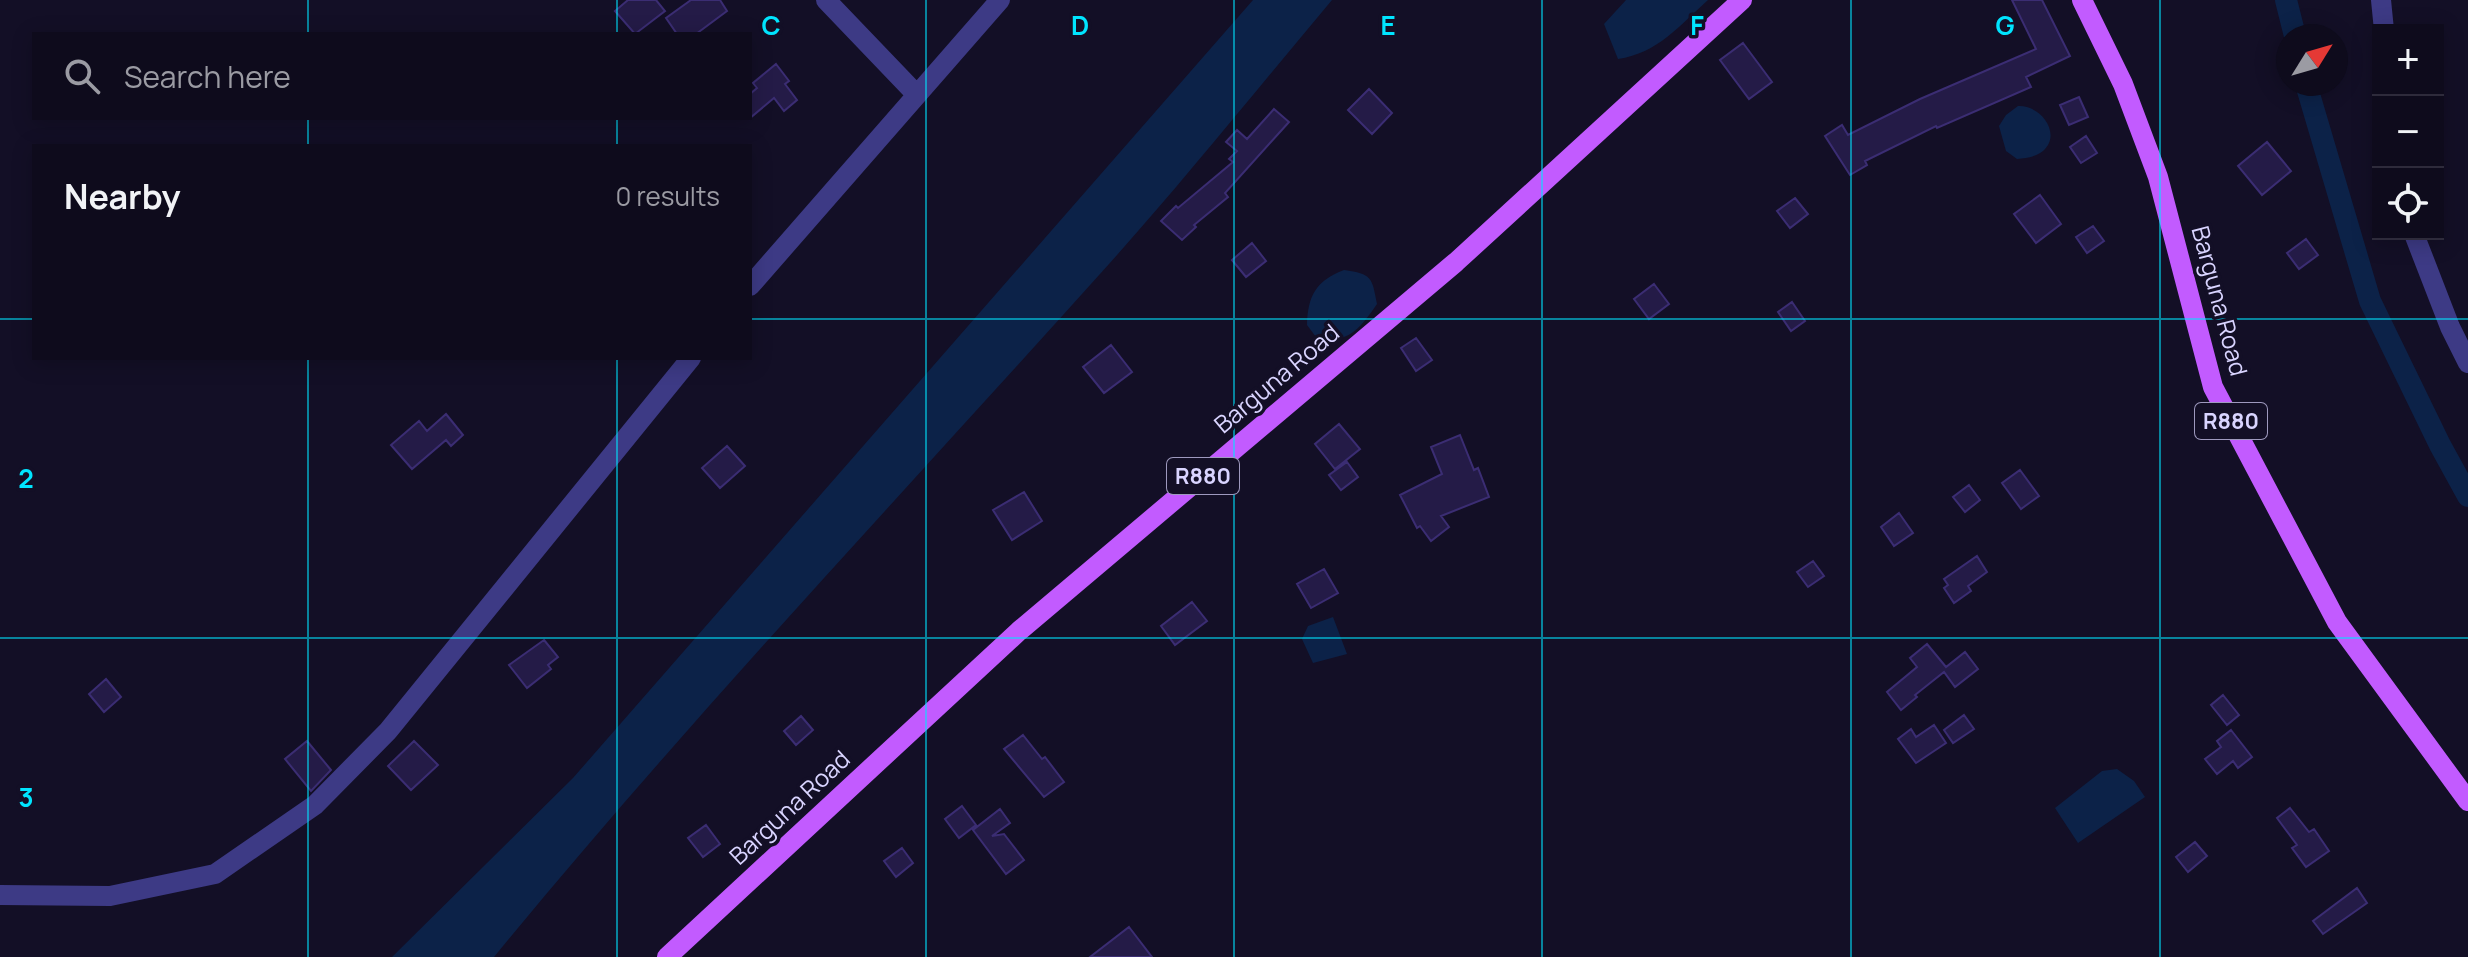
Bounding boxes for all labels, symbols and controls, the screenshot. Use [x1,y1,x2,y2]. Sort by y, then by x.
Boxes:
text: C [761,7,781,43]
text: D [1071,7,1089,43]
text: E [1380,7,1396,43]
text: F [1690,7,1704,43]
text: G [1995,7,2015,43]
north arrow [2276,24,2348,96]
map controls [2372,24,2444,240]
button: + [2372,24,2444,96]
search box [32,32,752,120]
icon: search [60,54,104,98]
text: Search here [124,56,291,97]
button: − [2372,96,2444,168]
button: locate [2372,168,2444,240]
text: Nearby [64,173,180,219]
text: 0 results [615,178,720,214]
street label: Barguna Road [2185,222,2256,379]
street label: Barguna Road [1206,316,1346,440]
road number: R880 [2195,403,2267,439]
road number: R880 [1167,458,1239,494]
text: 2 [18,460,34,496]
street label: Barguna Road [721,742,857,871]
text: 3 [18,779,34,815]

